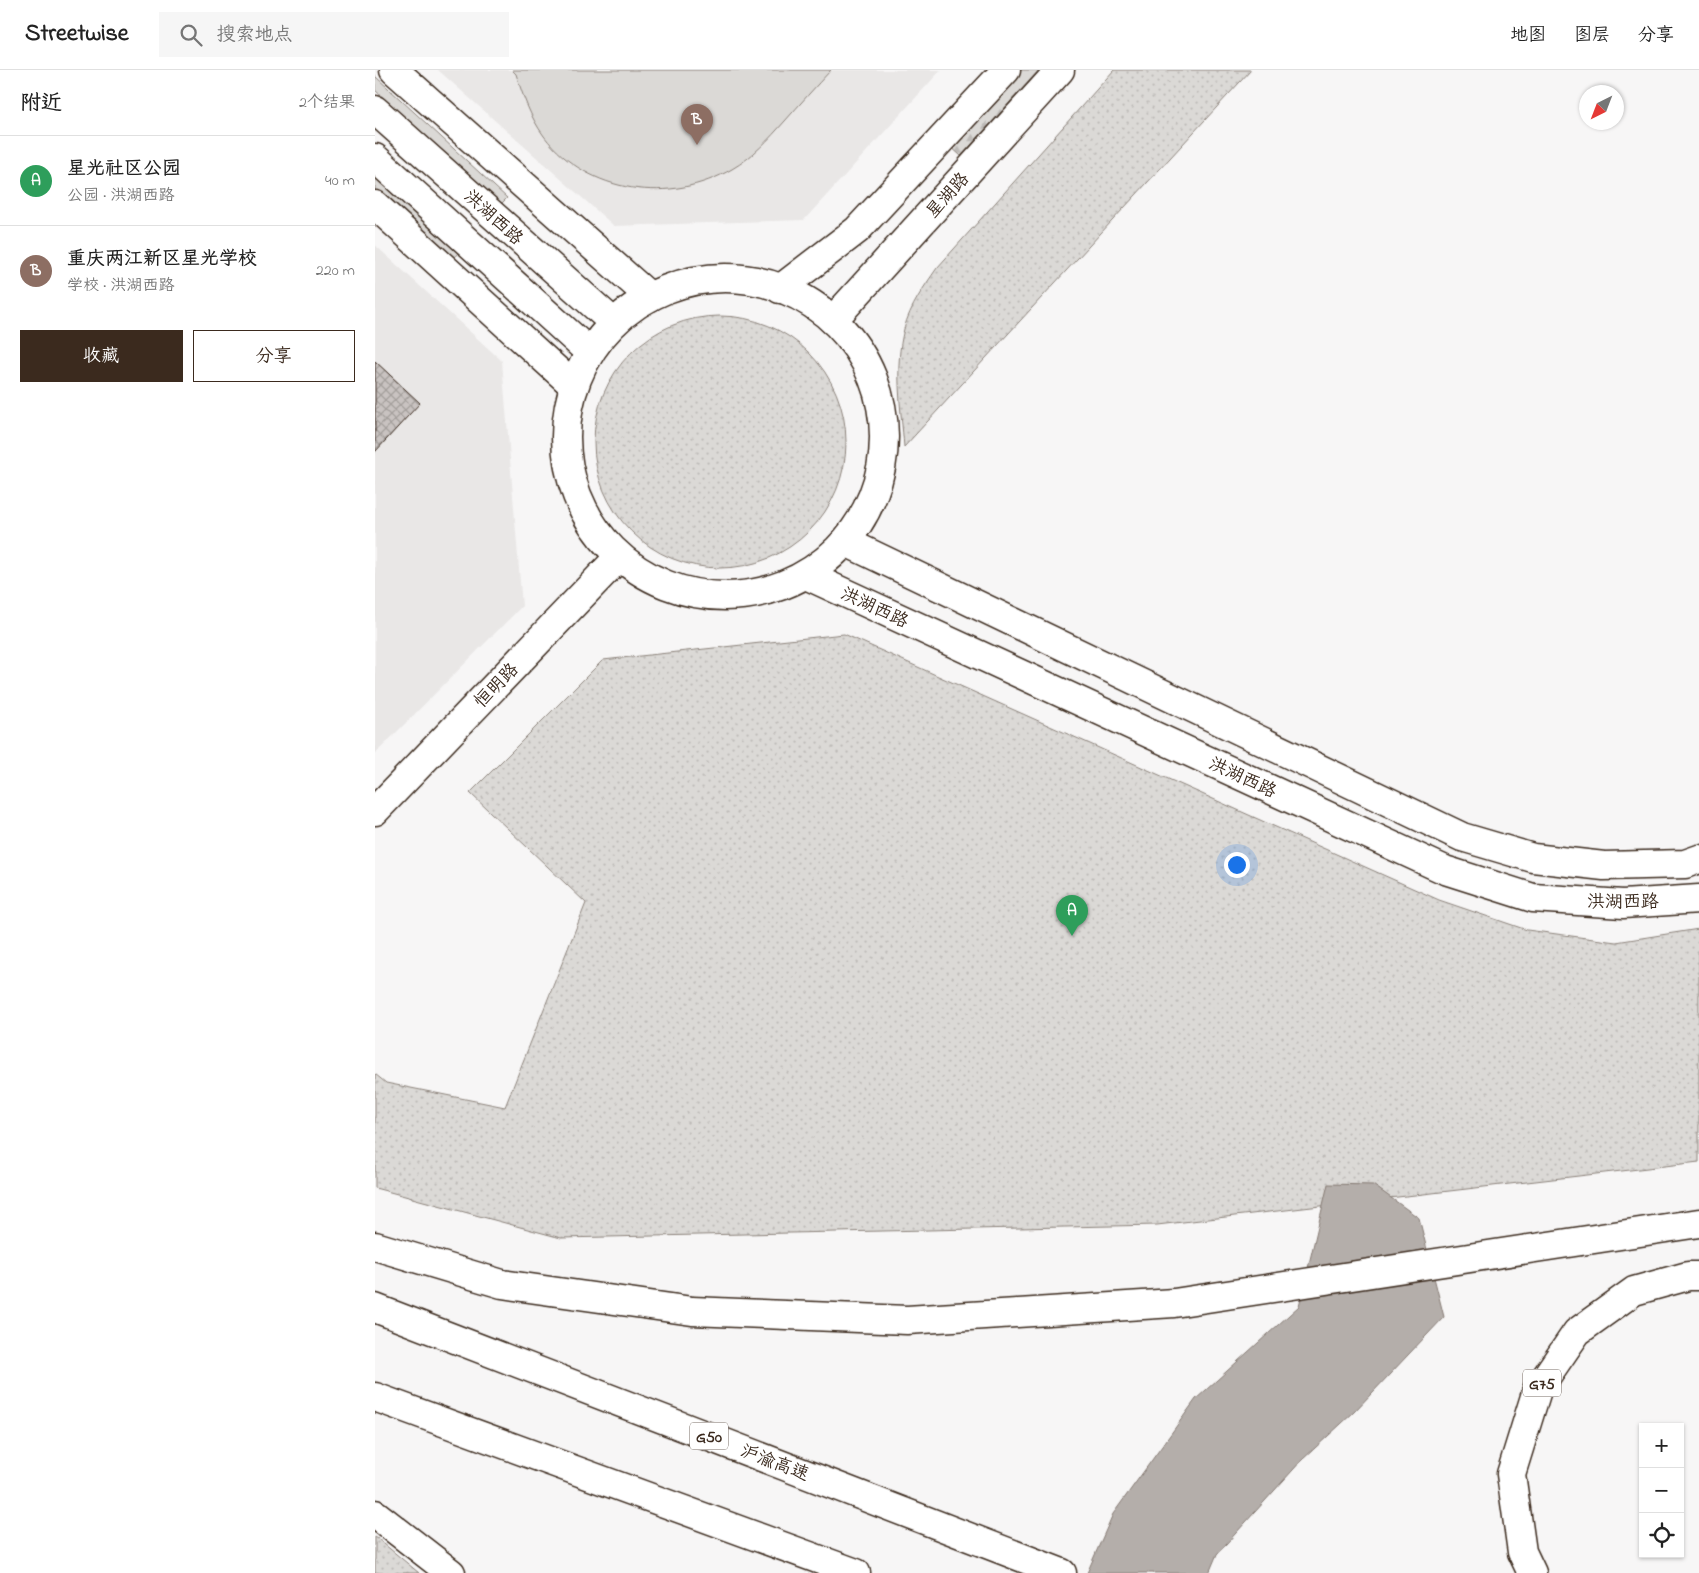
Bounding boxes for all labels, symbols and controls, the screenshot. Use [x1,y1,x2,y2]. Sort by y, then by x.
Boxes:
search box [159,12,509,57]
text: Streetwise [25,17,129,52]
icon: search [177,21,205,49]
text: 搜索地点 [217,22,293,49]
text: 地图 [1510,23,1546,49]
text: 图层 [1574,23,1610,49]
text: 分享 [1638,23,1674,49]
north arrow [1579,85,1624,130]
text: 附近 [20,89,62,119]
text: 2个结果 [299,91,355,115]
pin: B [681,104,713,145]
text: 星光社区公园 [67,156,181,183]
street label: 星湖路 [921,168,976,225]
text: A [31,169,41,193]
text: 40 m [325,169,355,193]
text: 公园 · 洪湖西路 [67,184,174,208]
street label: 洪湖西路 [457,185,528,252]
text: 重庆两江新区星光学校 [67,246,257,273]
text: B [31,259,41,283]
text: 220 m [316,259,355,283]
text: 学校 · 洪湖西路 [67,274,174,298]
button: 收藏 [20,330,183,382]
button: 分享 [193,330,355,382]
street label: 洪湖西路 [836,582,912,636]
street label: 恒明路 [469,658,526,715]
street label: 洪湖西路 [1204,752,1280,806]
your location [1224,852,1250,878]
street label: 洪湖西路 [1587,890,1659,916]
pin: A [1056,895,1088,936]
road number: G75 [1523,1370,1561,1396]
road number: G50 [690,1422,728,1450]
map controls [1639,1423,1684,1558]
button: + [1639,1423,1684,1468]
street label: 沪渝高速 [736,1439,813,1489]
button: − [1639,1468,1684,1513]
button: locate [1639,1513,1684,1558]

